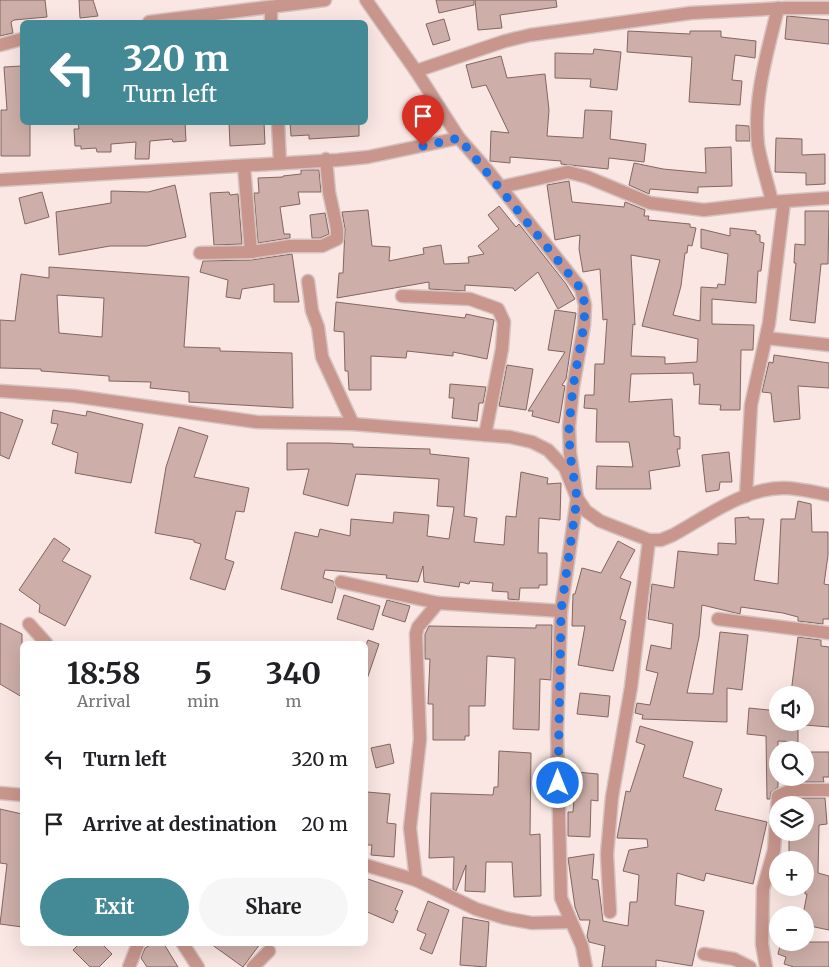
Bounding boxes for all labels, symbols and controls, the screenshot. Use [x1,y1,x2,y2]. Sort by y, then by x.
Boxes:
text: 320 m [123,37,229,81]
icon: left [40,40,105,105]
text: Turn left [123,80,217,108]
pin [402,95,444,146]
icon: arrive [409,102,437,130]
text: 18:58 [67,654,141,692]
text: 5 [194,654,212,692]
text: 340 [266,654,321,692]
map controls [769,686,814,951]
button: sound [769,686,814,731]
text: Arrival [77,691,130,711]
text: min [187,691,219,711]
text: m [286,691,301,711]
button: search [769,741,814,786]
icon: left [40,745,68,773]
text: Turn left [83,747,167,771]
text: 320 m [291,747,348,771]
position arrow [531,756,583,808]
button: layers [769,796,814,841]
icon: arrive [40,810,68,838]
text: Arrive at destination [83,812,277,836]
text: 20 m [301,812,348,836]
button: + [769,851,814,896]
button: Exit [40,878,189,936]
button: Share [199,878,348,936]
button: − [769,906,814,951]

